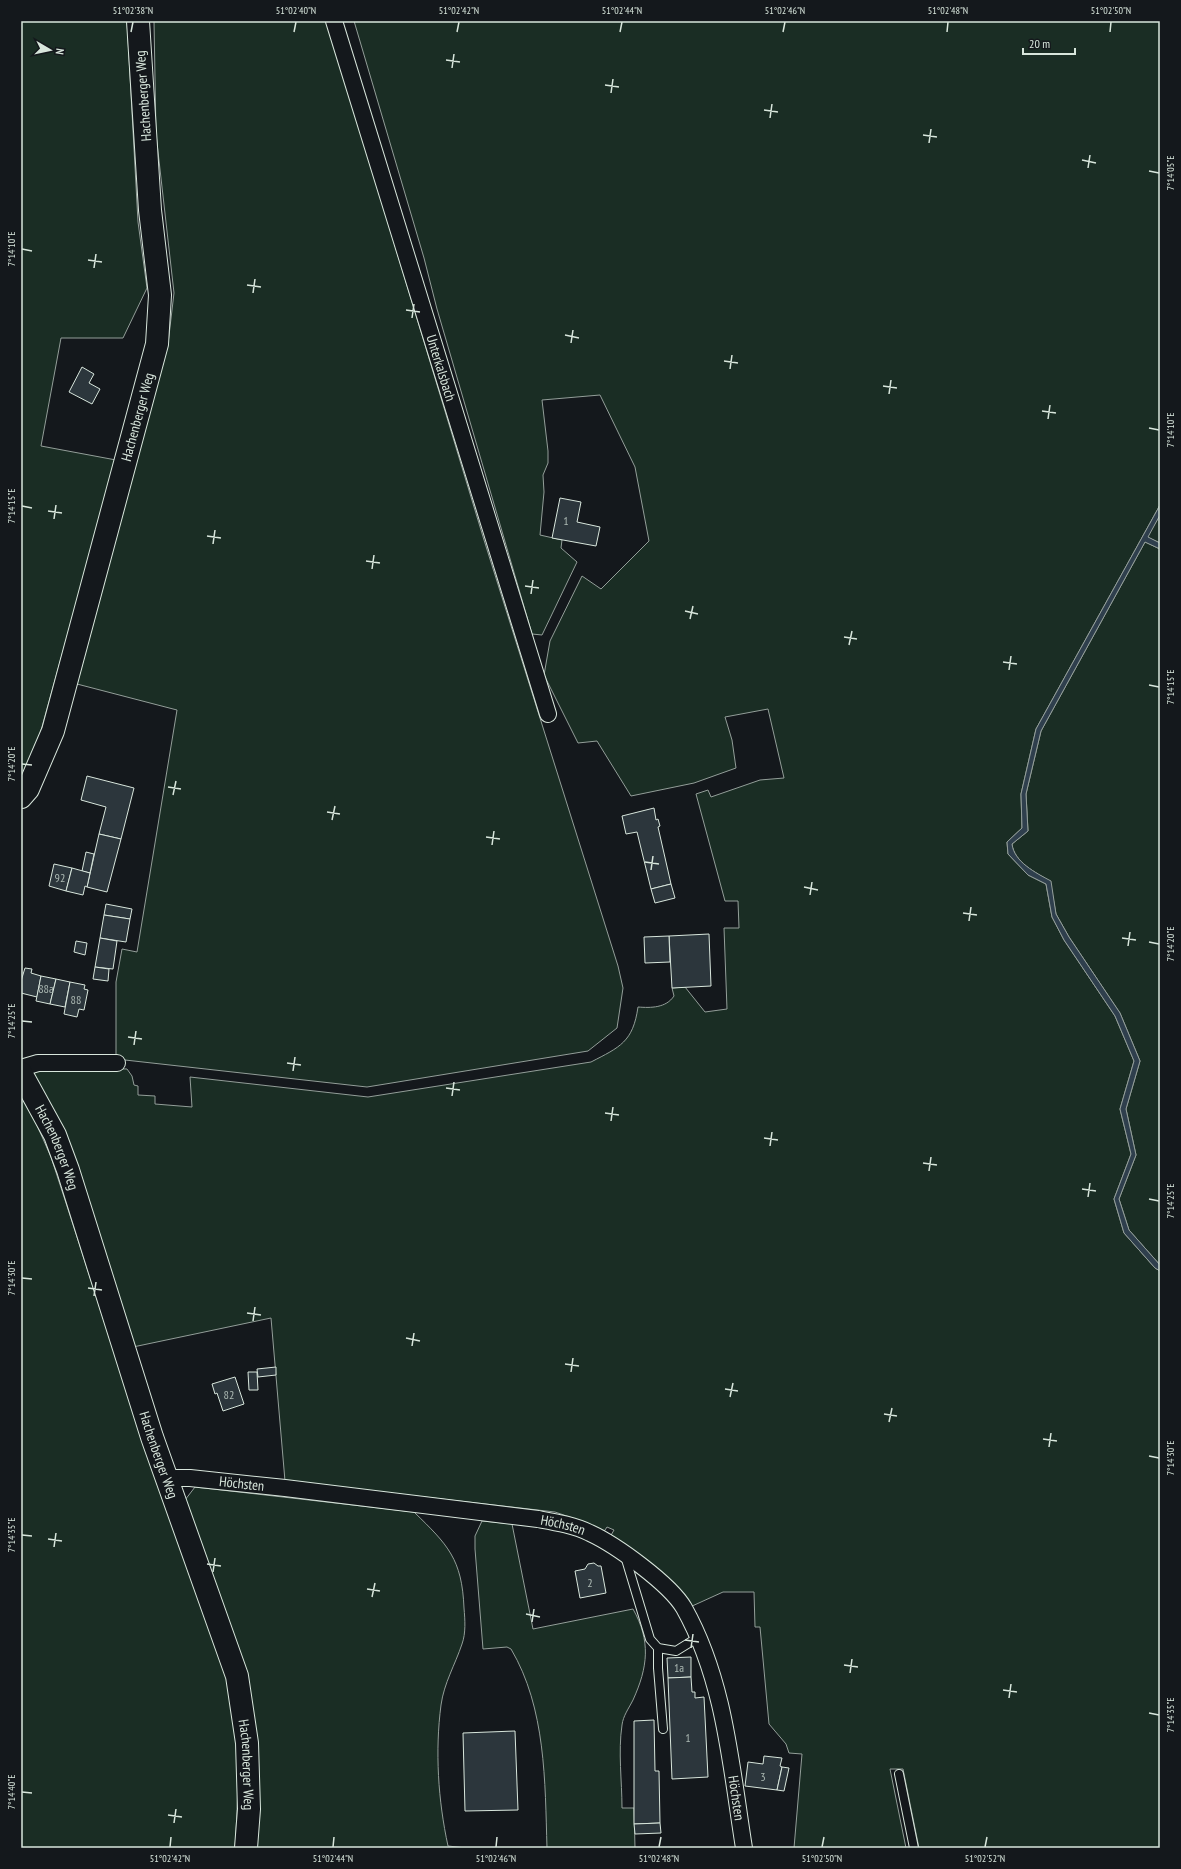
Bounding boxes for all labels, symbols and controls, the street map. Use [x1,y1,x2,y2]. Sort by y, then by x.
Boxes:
text: 51°02'38"N [113,4,153,17]
text: 51°02'40"N [276,4,316,17]
text: 51°02'42"N [439,4,479,17]
text: 51°02'44"N [602,4,642,17]
text: 51°02'46"N [765,4,805,17]
text: 51°02'48"N [928,4,968,17]
text: 51°02'50"N [1091,4,1131,17]
north arrow [30,30,70,70]
scale bar [1023,30,1075,56]
text: 20 m [1029,36,1050,51]
text: N [52,48,67,56]
street label: Hachenberger Weg [131,50,155,142]
text: 7°14'05"E [1164,156,1177,190]
text: 7°14'10"E [5,232,18,266]
street label: Unterkalsbach [422,332,460,403]
street label: Hachenberger Weg [117,371,158,463]
text: 7°14'10"E [1164,413,1177,447]
text: 7°14'15"E [5,489,18,523]
house number: 1 [563,513,569,528]
text: 7°14'15"E [1164,670,1177,704]
text: 7°14'20"E [5,747,18,781]
house number: 92 [55,870,65,885]
text: 7°14'20"E [1164,927,1177,961]
house number: 88a [38,981,54,996]
house number: 88 [71,992,81,1007]
text: 7°14'25"E [5,1004,18,1038]
street label: Hachenberger Weg [31,1102,83,1192]
text: 7°14'25"E [1164,1184,1177,1218]
text: 7°14'30"E [5,1261,18,1295]
house number: 82 [224,1387,234,1402]
street label: Hachenberger Weg [135,1409,182,1501]
text: 7°14'30"E [1164,1441,1177,1475]
street label: Höchsten [218,1472,265,1495]
street label: Höchsten [539,1511,588,1539]
text: 7°14'35"E [5,1518,18,1552]
house number: 2 [587,1575,593,1590]
house number: 1a [674,1660,684,1675]
text: 7°14'35"E [1164,1698,1177,1732]
street label: Hachenberger Weg [235,1718,258,1810]
house number: 1 [685,1730,691,1745]
house number: 3 [760,1769,766,1784]
street label: Höchsten [724,1774,749,1822]
text: 7°14'40"E [5,1775,18,1809]
text: 51°02'42"N [150,1852,190,1865]
text: 51°02'44"N [313,1852,353,1865]
text: 51°02'46"N [476,1852,516,1865]
text: 51°02'48"N [639,1852,679,1865]
text: 51°02'50"N [802,1852,842,1865]
text: 51°02'52"N [965,1852,1005,1865]

